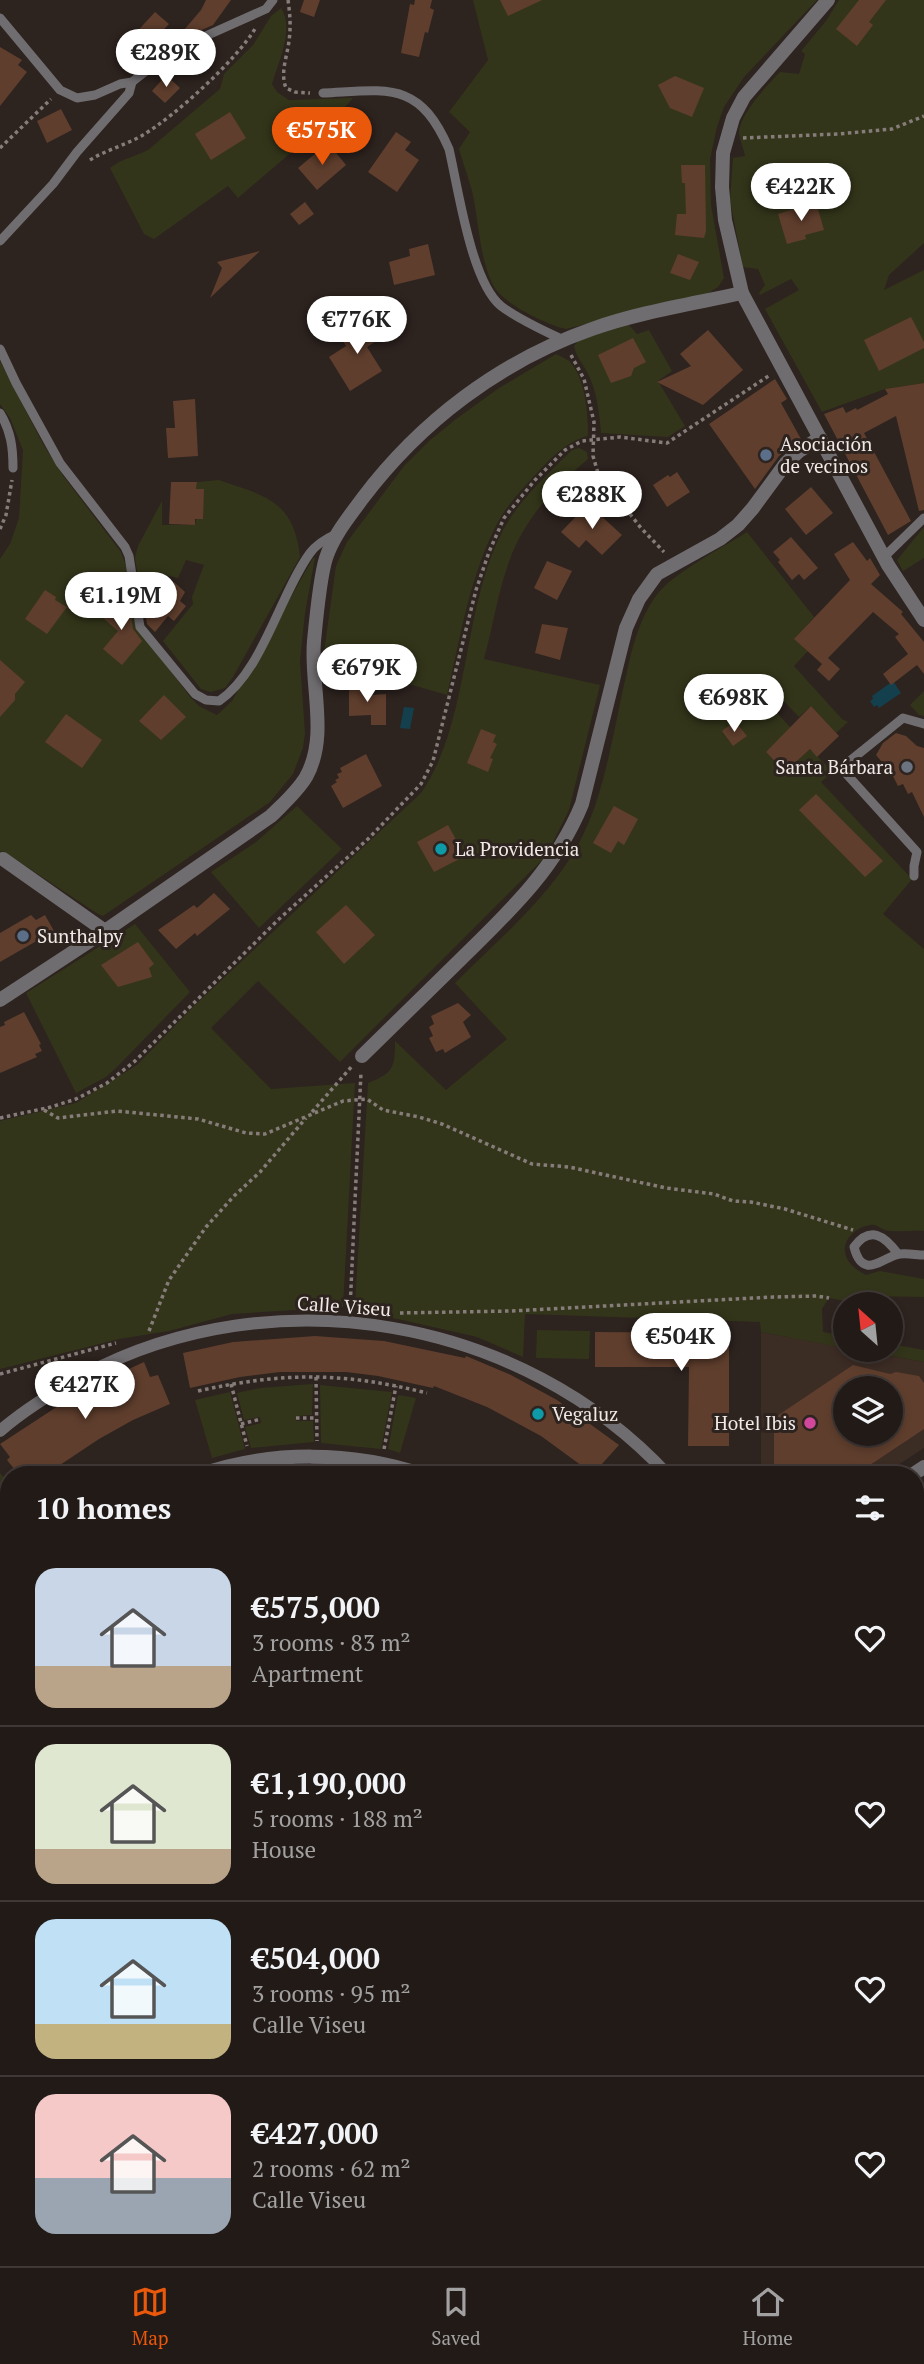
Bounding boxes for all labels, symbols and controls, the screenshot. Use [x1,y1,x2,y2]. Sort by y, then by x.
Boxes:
pin: €289K [117,29,215,89]
text: €289K [132,36,200,67]
pin: €575K [273,108,371,167]
text: €575K [288,114,356,145]
pin: €422K [752,164,850,223]
text: €422K [767,170,835,201]
pin: €776K [308,296,406,356]
text: €776K [323,303,391,334]
place label: Asociación de vecinos [780,431,872,478]
marker: Asociación de vecinos [758,447,774,463]
pin: €288K [543,472,641,531]
text: €288K [558,478,626,509]
pin: €1.19M [64,572,178,632]
text: €1.19M [81,579,161,610]
pin: €679K [318,644,416,704]
text: €679K [333,651,401,682]
pin: €698K [685,674,783,734]
text: €698K [700,681,768,712]
place label: Santa Bárbara [775,754,893,779]
marker: Santa Bárbara [899,759,915,775]
place label: La Providencia [455,836,580,861]
marker: La Providencia [433,841,449,857]
place label: Sunthalpy [37,923,123,948]
marker: Sunthalpy [15,928,31,944]
street label: Calle Viseu [296,1290,392,1321]
north arrow [833,1292,903,1362]
map controls [833,1292,903,1446]
pin: €504K [632,1314,730,1373]
text: €504K [647,1320,715,1351]
pin: €427K [36,1362,134,1421]
text: €427K [51,1368,119,1399]
button: layers [833,1376,903,1446]
place label: Vegaluz [552,1401,618,1426]
marker: Vegaluz [530,1406,546,1422]
place label: Hotel Ibis [714,1410,796,1435]
marker: Hotel Ibis [802,1415,818,1431]
text: 10 homes [35,1488,171,1528]
icon: filters [851,1489,889,1527]
text: €575,000 [252,1587,380,1627]
icon: home [91,1596,175,1680]
icon: heart [851,1619,889,1657]
text: 3 rooms · 83 m² [252,1627,411,1658]
text: Apartment [252,1658,363,1689]
text: €1,190,000 [252,1763,406,1803]
icon: home [91,1772,175,1856]
icon: heart [851,1795,889,1833]
text: 5 rooms · 188 m² [252,1803,423,1834]
text: House [252,1834,316,1865]
text: €504,000 [252,1938,380,1978]
icon: home [91,1947,175,2031]
icon: heart [851,1970,889,2008]
text: 3 rooms · 95 m² [252,1978,411,2009]
text: Calle Viseu [252,2009,366,2040]
text: €427,000 [252,2113,378,2153]
icon: home [91,2122,175,2206]
icon: heart [851,2145,889,2183]
text: 2 rooms · 62 m² [252,2153,411,2184]
text: Calle Viseu [252,2184,366,2215]
tab: Map [131,2283,169,2350]
tab: Saved [431,2283,480,2350]
tab: Home [743,2283,793,2350]

